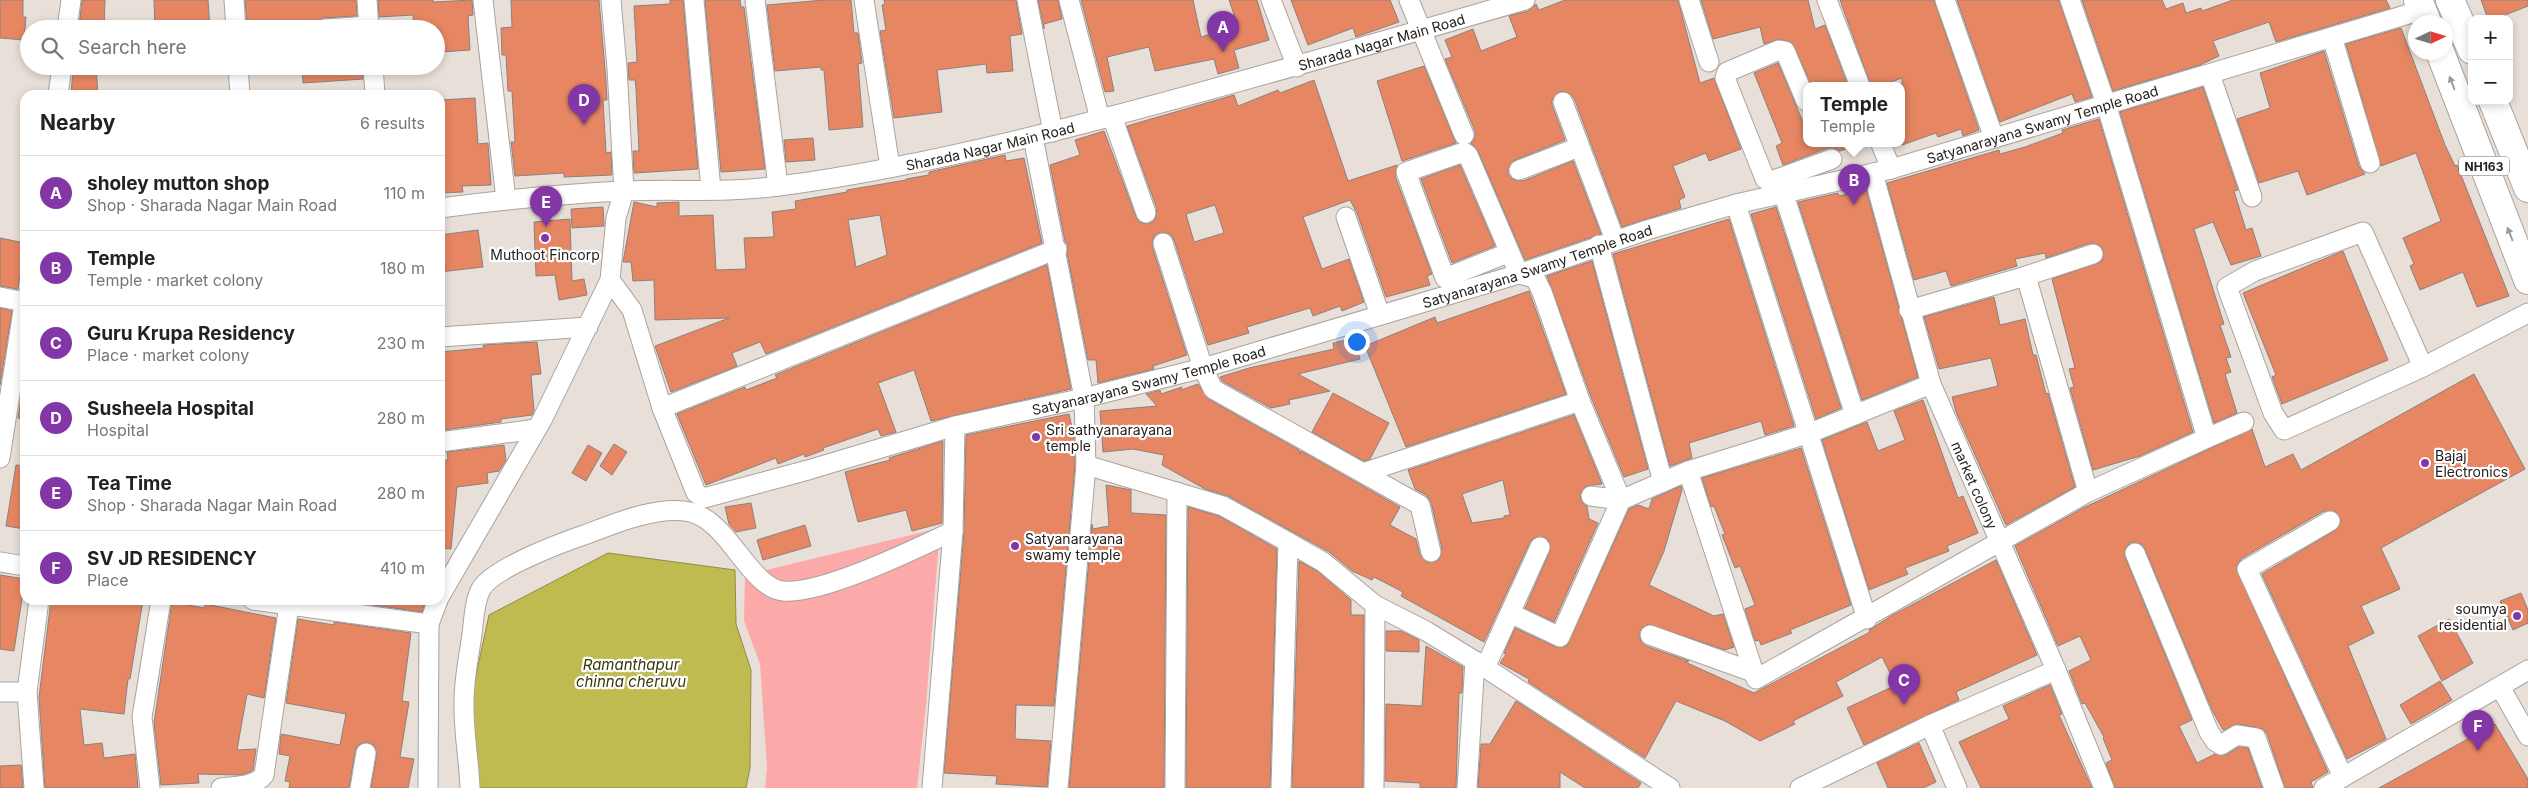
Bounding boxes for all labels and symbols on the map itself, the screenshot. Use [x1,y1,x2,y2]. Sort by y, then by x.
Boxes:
street label: Sharada Nagar Main Road [1296,9,1467,73]
pin: A [1207,11,1239,52]
north arrow [2408,15,2453,60]
one-way arrow [2448,75,2456,90]
street label: Satyanarayana Swamy Temple Road [1924,81,2160,166]
pin: D [568,84,600,125]
street label: Sharada Nagar Main Road [904,118,1076,173]
road number: NH163 [2459,157,2509,176]
pin: B [1838,164,1870,205]
pin: E [530,186,562,227]
street label: Satyanarayana Swamy Temple Road [1420,220,1654,311]
one-way arrow [2506,227,2514,242]
marker: Muthoot Fincorp [539,232,551,244]
place label: Muthoot Fincorp [490,246,600,263]
your location [1344,329,1370,355]
street label: Satyanarayana Swamy Temple Road [1030,341,1268,418]
place label: Sri sathyanarayana temple [1046,421,1172,454]
marker: Sri sathyanarayana temple [1030,431,1042,443]
street label: market colony [1949,439,2002,531]
place label: Bajaj Electronics [2435,447,2508,480]
marker: Bajaj Electronics [2419,457,2431,469]
place label: Satyanarayana swamy temple [1025,530,1123,563]
marker: Satyanarayana swamy temple [1009,540,1021,552]
place label: soumya residential [2439,600,2507,633]
marker: soumya residential [2511,610,2523,622]
water label: Ramanthapur chinna cheruvu [576,655,686,691]
pin: C [1888,664,1920,705]
pin: F [2462,710,2494,751]

